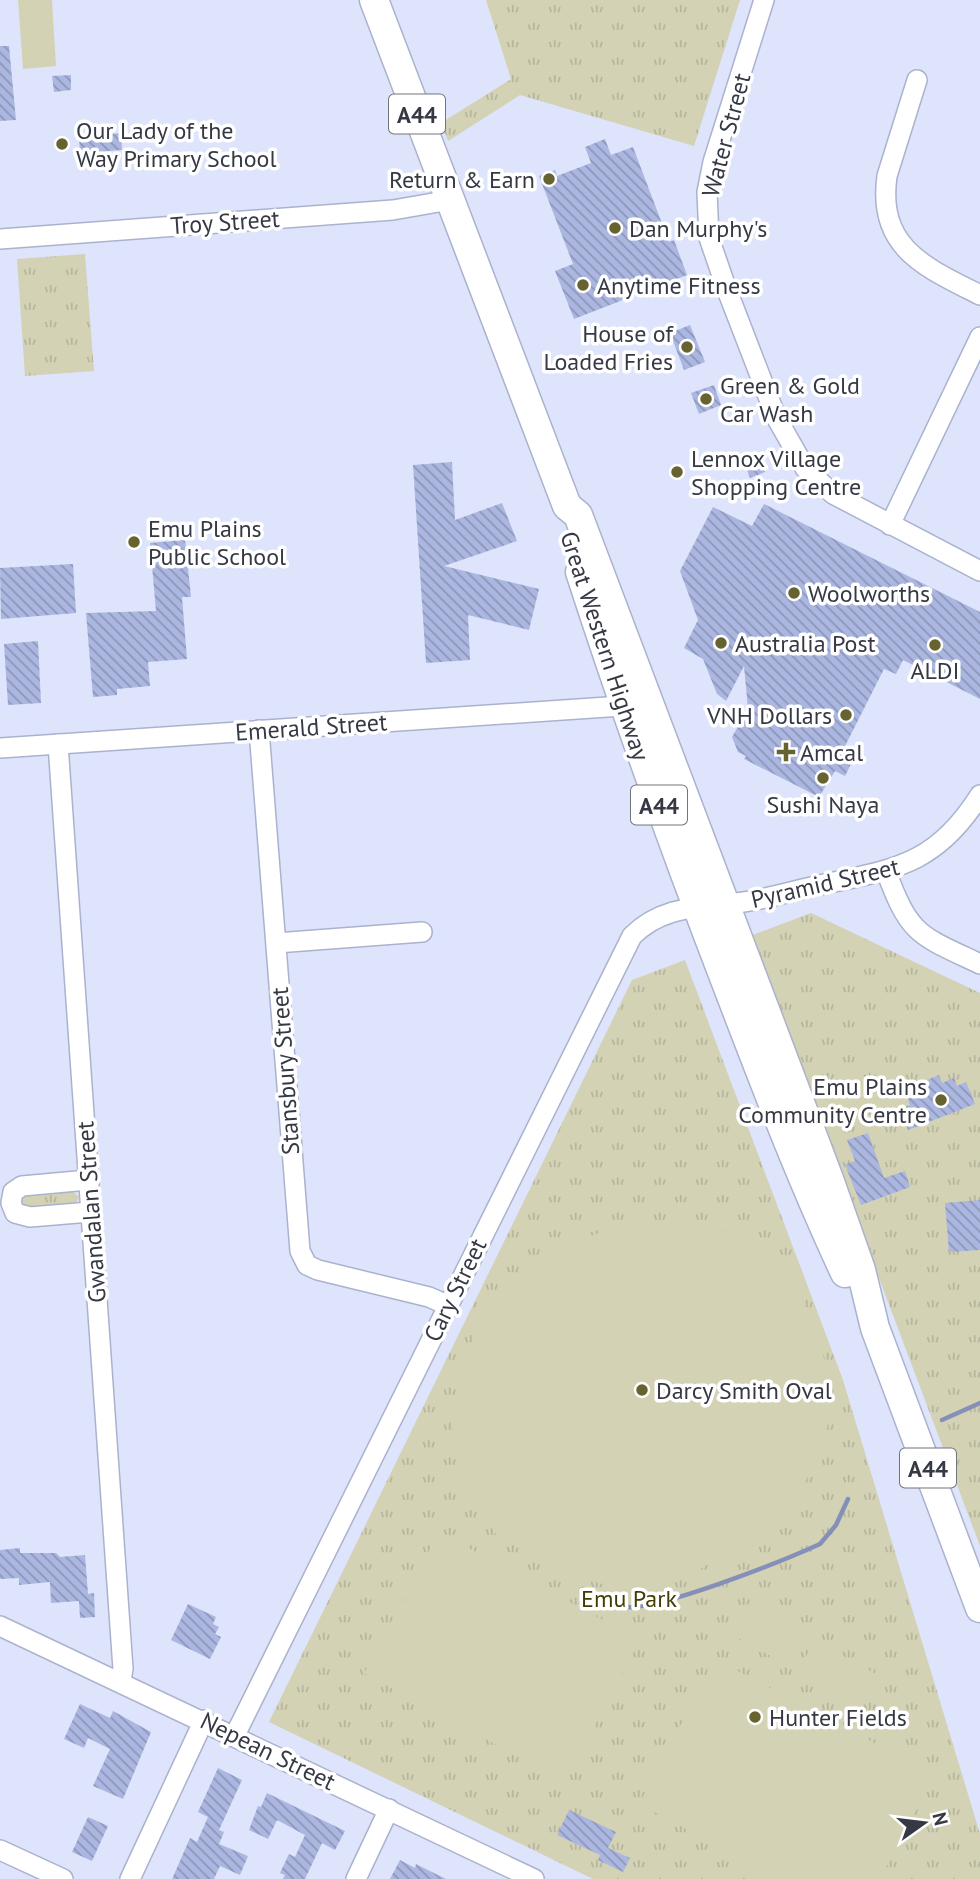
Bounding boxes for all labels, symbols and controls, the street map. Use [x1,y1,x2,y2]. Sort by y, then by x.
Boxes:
street label: Water Street [695,70,757,200]
road number: A44 [389,94,445,134]
place label: Our Lady of the Way Primary School [76,115,276,174]
marker: Our Lady of the Way Primary School [54,136,70,152]
place label: Return & Earn [389,164,535,195]
marker: Return & Earn [541,171,557,187]
street label: Troy Street [169,203,281,241]
place label: Dan Murphy's [629,213,767,244]
marker: Dan Murphy's [607,220,623,236]
place label: Anytime Fitness [597,270,761,301]
marker: Anytime Fitness [575,277,591,293]
place label: House of Loaded Fries [544,318,674,377]
marker: House of Loaded Fries [679,339,695,355]
place label: Green & Gold Car Wash [720,370,860,429]
marker: Green & Gold Car Wash [698,391,714,407]
place label: Lennox Village Shopping Centre [691,443,861,502]
marker: Lennox Village Shopping Centre [669,464,685,480]
place label: Emu Plains Public School [148,513,286,572]
street label: Great Western Highway [553,527,657,765]
marker: Emu Plains Public School [126,534,142,550]
place label: Woolworths [808,578,930,609]
marker: Woolworths [786,585,802,601]
place label: Australia Post [735,628,876,659]
marker: Australia Post [713,635,729,651]
marker: ALDI [927,637,943,653]
place label: ALDI [910,655,960,686]
place label: VNH Dollars [706,700,832,731]
street label: Emerald Street [234,706,388,748]
marker: VNH Dollars [838,707,854,723]
place label: Amcal [800,737,863,768]
marker: Amcal [778,744,794,760]
marker: Sushi Naya [815,770,831,786]
road number: A44 [631,786,687,824]
place label: Sushi Naya [767,789,879,820]
street label: Pyramid Street [748,851,902,915]
street label: Stansbury Street [264,986,306,1156]
place label: Emu Plains Community Centre [738,1071,927,1130]
marker: Emu Plains Community Centre [933,1092,949,1108]
street label: Gwandalan Street [69,1120,113,1304]
street label: Cary Street [417,1233,493,1347]
place label: Darcy Smith Oval [656,1375,832,1406]
marker: Darcy Smith Oval [634,1382,650,1398]
road number: A44 [900,1448,956,1488]
park label: Emu Park [581,1583,677,1614]
place label: Hunter Fields [769,1702,907,1733]
street label: Nepean Street [195,1705,341,1797]
marker: Hunter Fields [747,1709,763,1725]
north arrow [889,1788,959,1858]
text: N [927,1810,954,1828]

